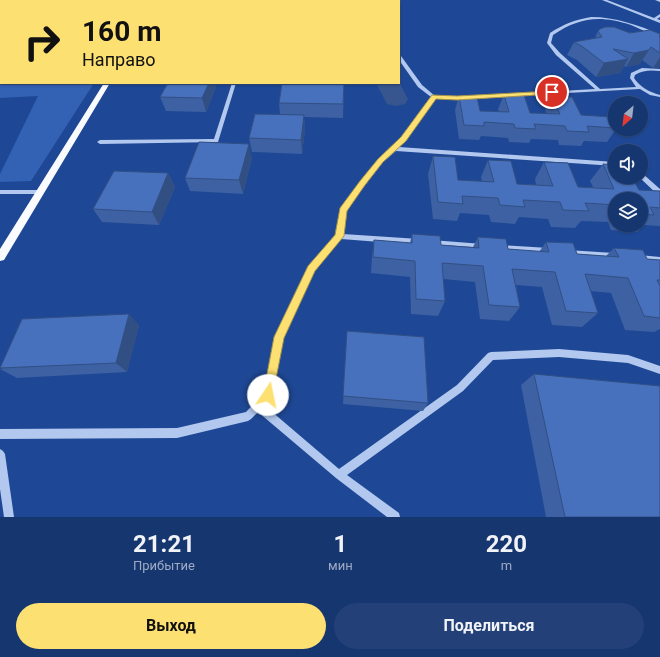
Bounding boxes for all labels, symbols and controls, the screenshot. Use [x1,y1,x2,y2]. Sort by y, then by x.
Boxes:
text: 160 m [82,15,161,48]
icon: right [16,16,68,68]
text: Направо [82,49,155,70]
pin [535,75,569,109]
icon: arrive [541,81,563,103]
north arrow [608,96,648,136]
map controls [608,96,648,232]
button: sound [608,144,648,184]
button: layers [608,192,648,232]
position arrow [247,374,289,416]
text: 21:21 [133,530,195,558]
text: 1 [333,530,347,558]
text: 220 [486,530,527,558]
text: Прибытие [133,558,195,573]
text: мин [328,558,353,573]
text: m [501,558,512,573]
button: Выход [16,603,326,649]
button: Поделиться [334,603,644,649]

